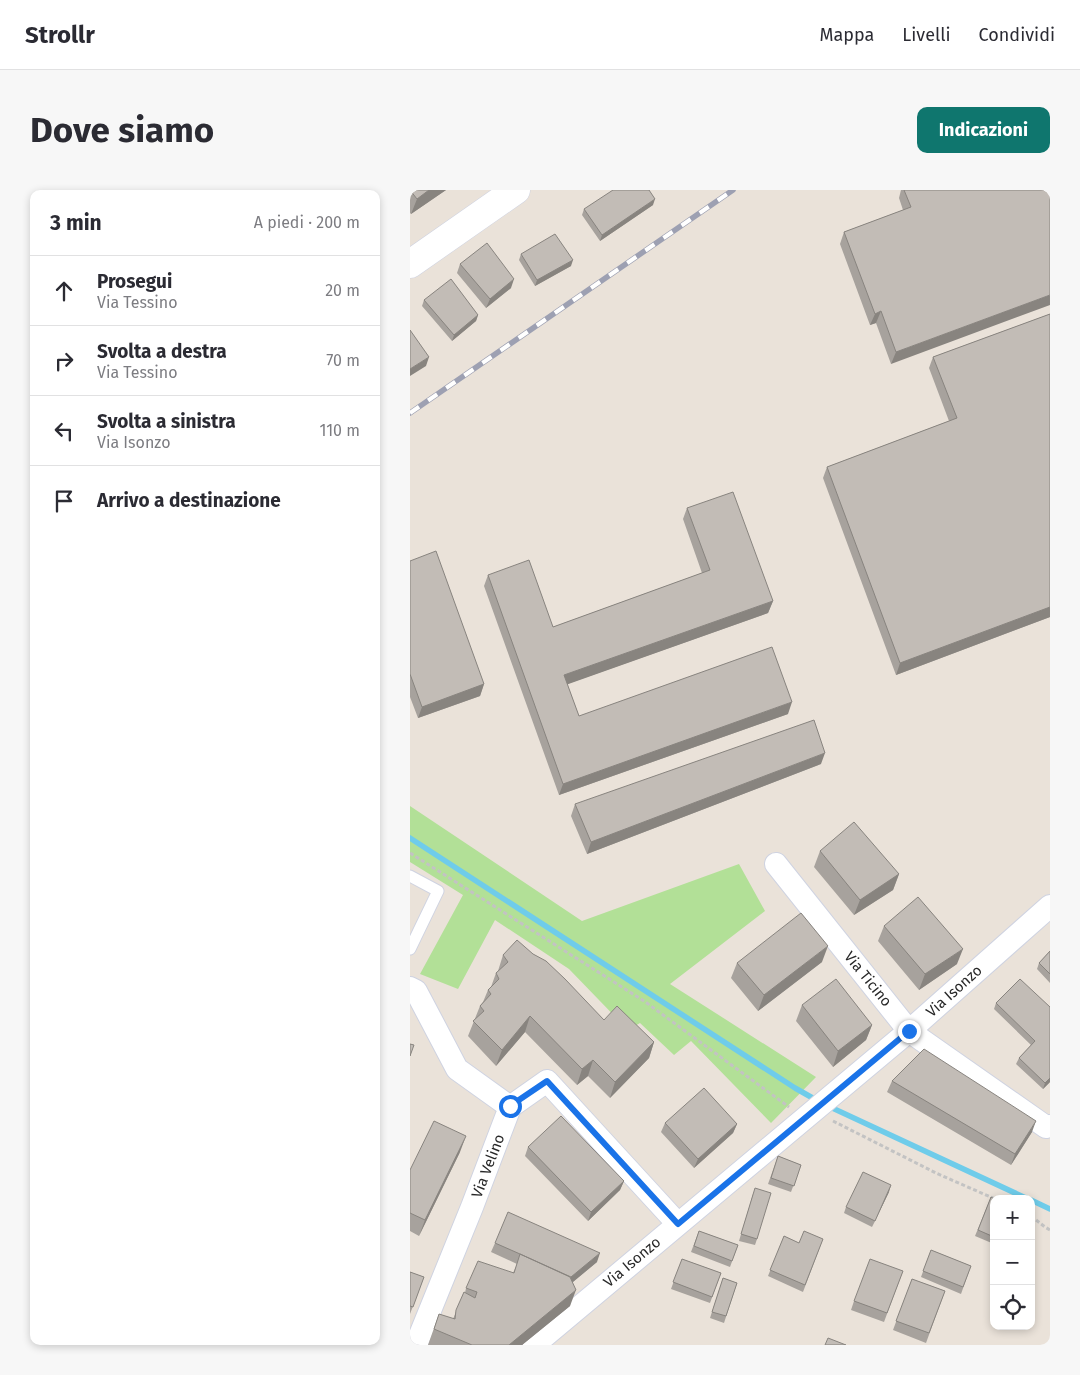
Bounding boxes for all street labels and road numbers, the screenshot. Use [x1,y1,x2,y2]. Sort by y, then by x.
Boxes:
street label: Via Ticino [840,948,896,1010]
street label: Via Isonzo [922,961,986,1021]
street label: Via Velino [468,1131,508,1201]
street label: Via Isonzo [600,1233,664,1291]

